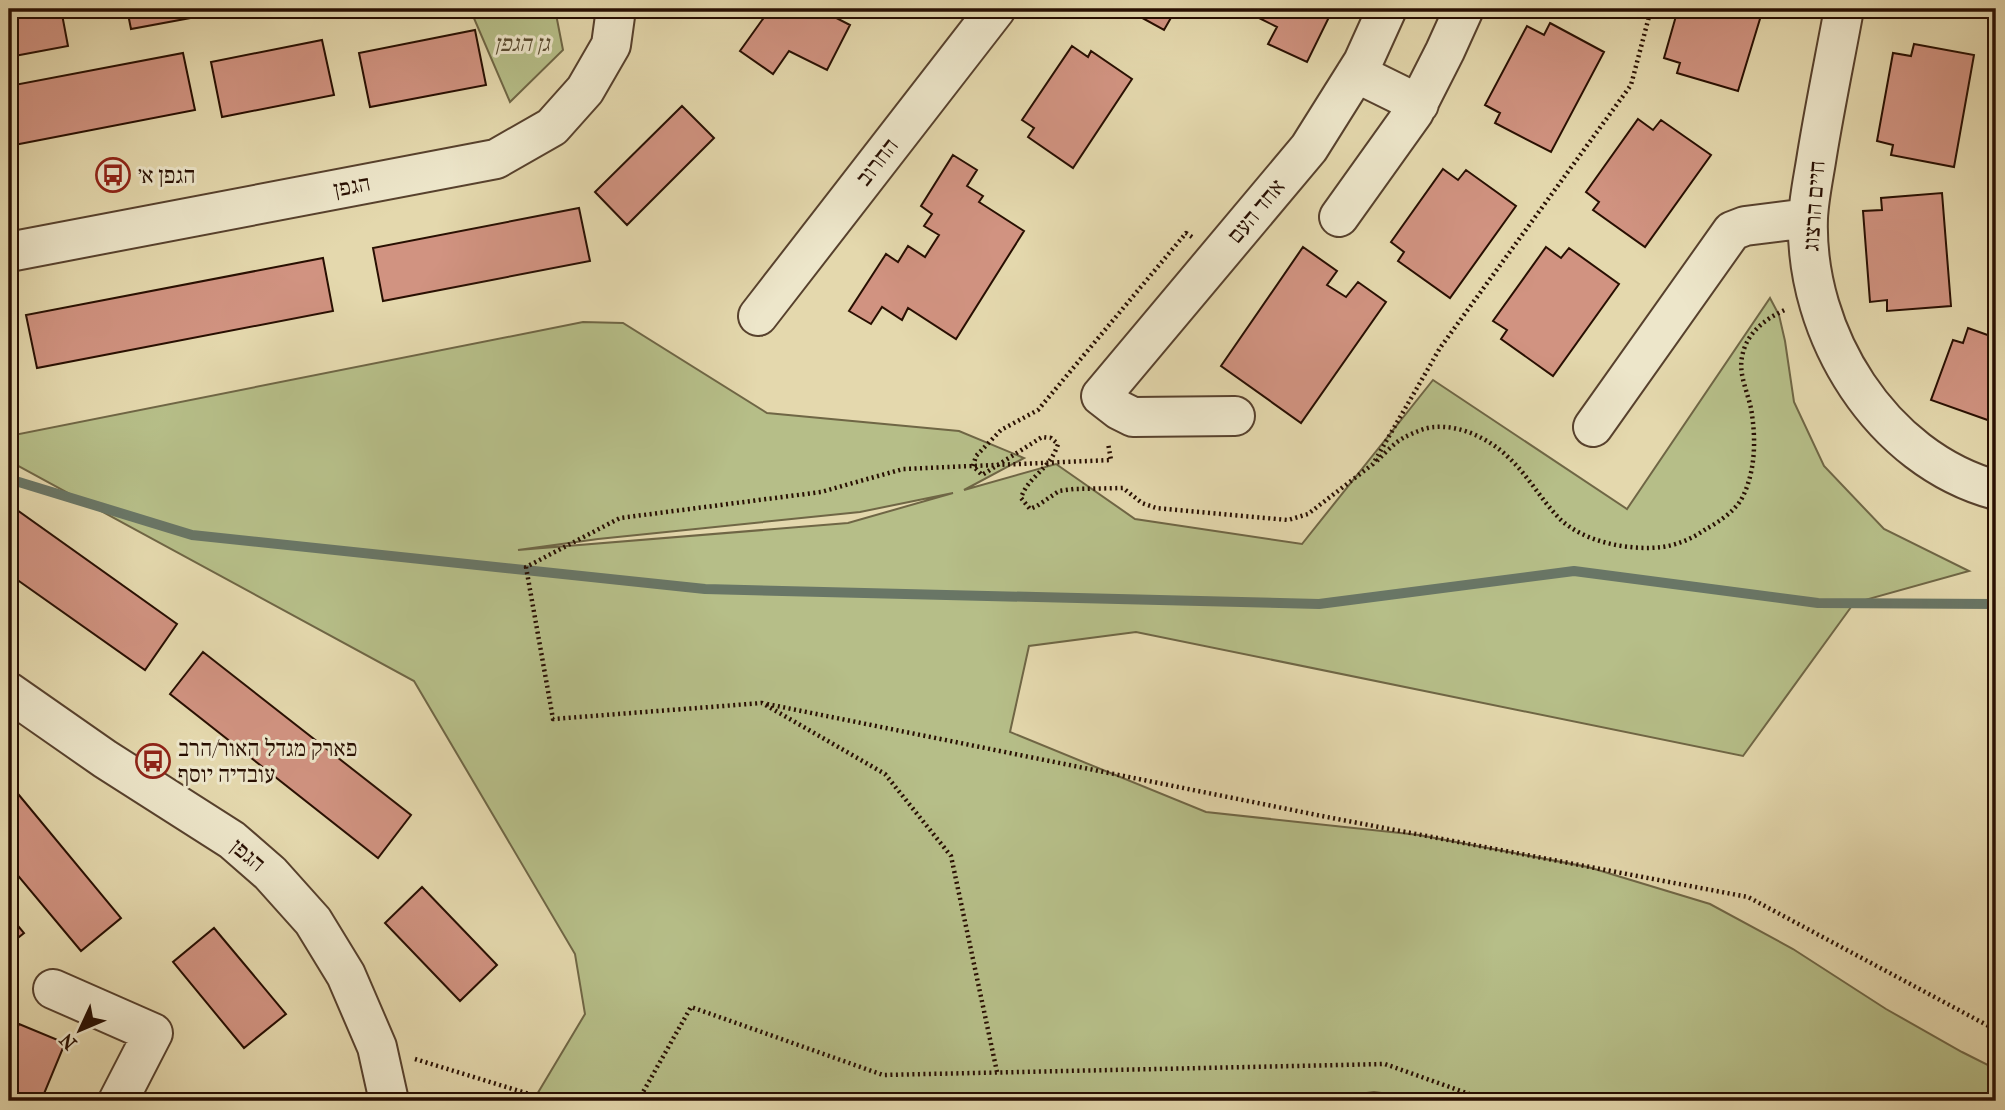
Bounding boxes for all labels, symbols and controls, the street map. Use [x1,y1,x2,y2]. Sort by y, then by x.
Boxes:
park label: גן הגפן [495,30,551,57]
street label: החרוב [850,133,904,191]
bus stop icon: הגפן א׳ [94,156,132,194]
street label: חיים הרצוג [1797,160,1831,252]
place label: הגפן א׳ [138,162,195,189]
street label: הגפן [331,169,373,203]
street label: אחד העם [1221,173,1291,249]
place label: פארק מגדל האור/הרב עובדיה יוסף [178,735,357,788]
bus stop icon: פארק מגדל האור/הרב עובדיה יוסף [134,742,172,780]
street label: הגפן [225,833,271,877]
north arrow [46,995,116,1064]
text: N [55,1028,81,1054]

